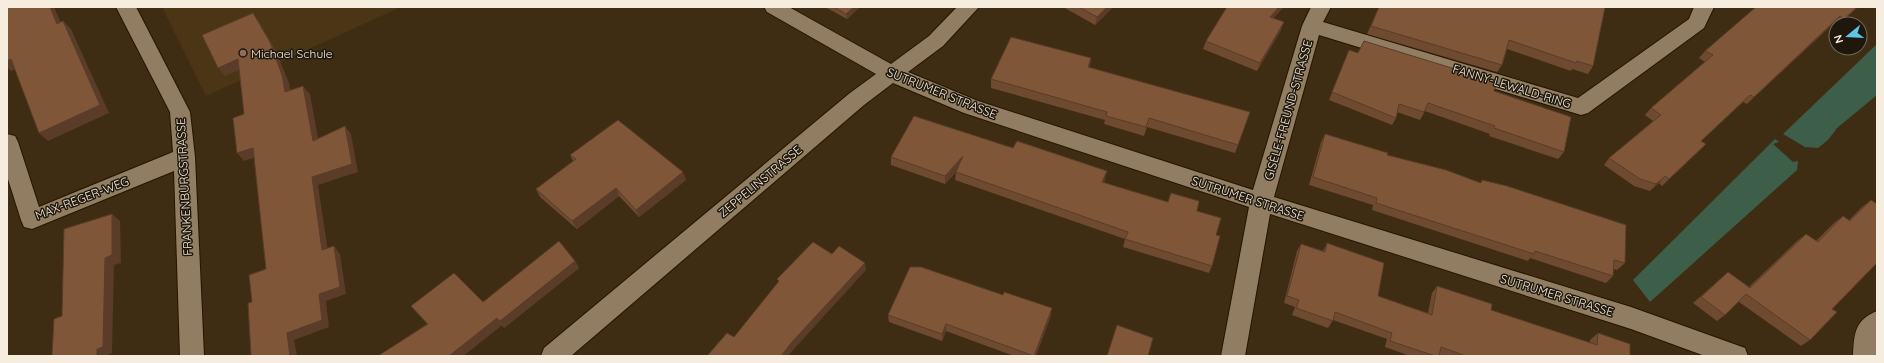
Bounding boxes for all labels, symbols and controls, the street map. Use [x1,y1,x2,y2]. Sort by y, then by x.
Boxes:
north arrow [1828,16,1868,56]
text: N [1831,33,1846,45]
street label: GISÈLE-FREUND-STRASSE [1261,38,1315,182]
place label: Michael Schule [251,46,333,61]
marker: Michael Schule [238,48,248,58]
street label: FANNY-LEWALD-RING [1451,61,1573,111]
street label: SUTRUMER STRASSE [885,64,999,122]
street label: FRANKENBURGSTRASSE [173,118,195,256]
street label: ZEPPELINSTRASSE [715,142,805,220]
street label: MAX-REGER-WEG [33,173,131,223]
street label: SUTRUMER STRASSE [1190,173,1306,223]
street label: SUTRUMER STRASSE [1499,271,1615,319]

